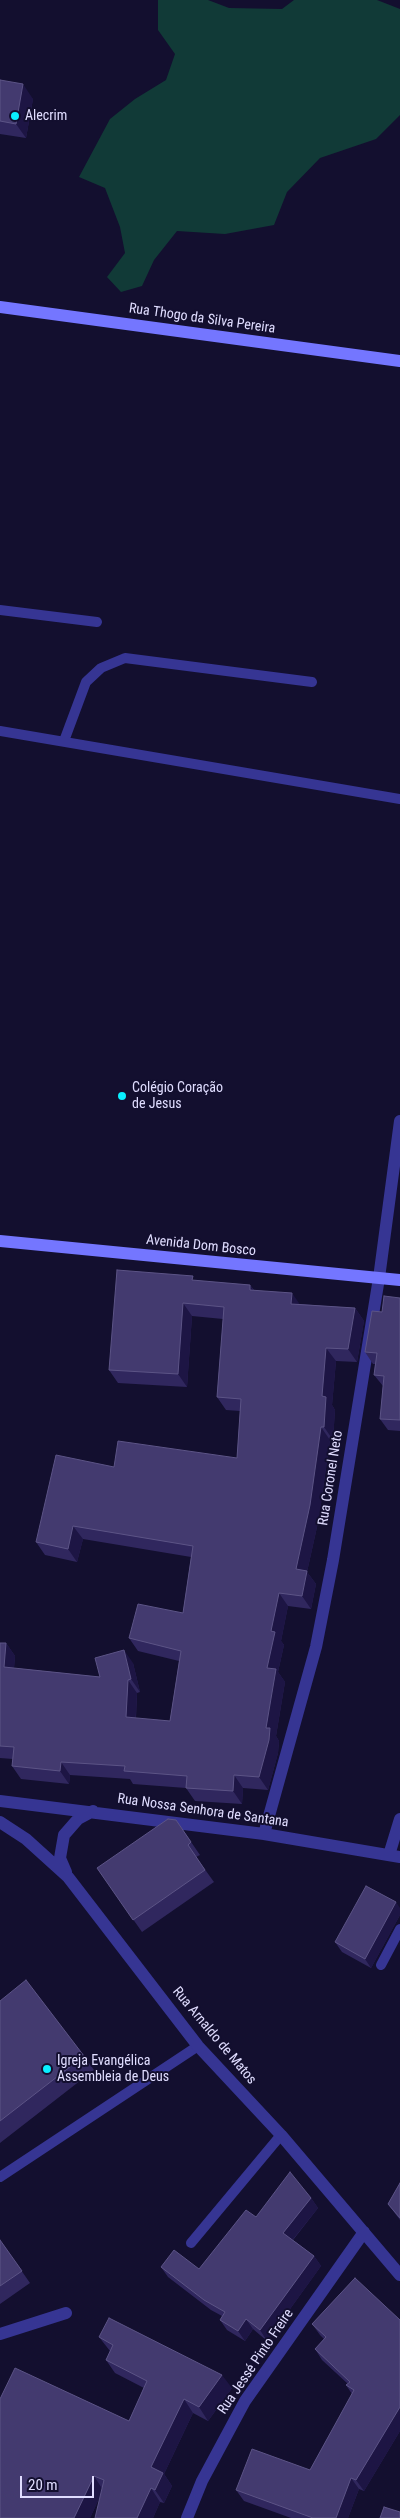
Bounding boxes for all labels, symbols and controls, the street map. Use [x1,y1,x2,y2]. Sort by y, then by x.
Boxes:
place label: Alecrim [25,108,67,124]
marker: Alecrim [9,110,21,122]
street label: Rua Thogo da Silva Pereira [128,300,276,338]
place label: Colégio Coração de Jesus [132,1080,223,1112]
marker: Colégio Coração de Jesus [116,1090,128,1102]
street label: Avenida Dom Bosco [145,1232,257,1260]
street label: Rua Coronel Neto [315,1429,347,1527]
street label: Rua Nossa Senhora de Santana [116,1791,290,1831]
street label: Rua Arnaldo de Matos [168,1984,260,2088]
place label: Igreja Evangélica Assembleia de Deus [57,2053,169,2086]
marker: Igreja Evangélica Assembleia de Deus [41,2063,53,2075]
street label: Rua Jessé Pinto Freire [215,2306,297,2418]
scale bar [22,2466,96,2498]
text: 20 m [28,2476,58,2494]

